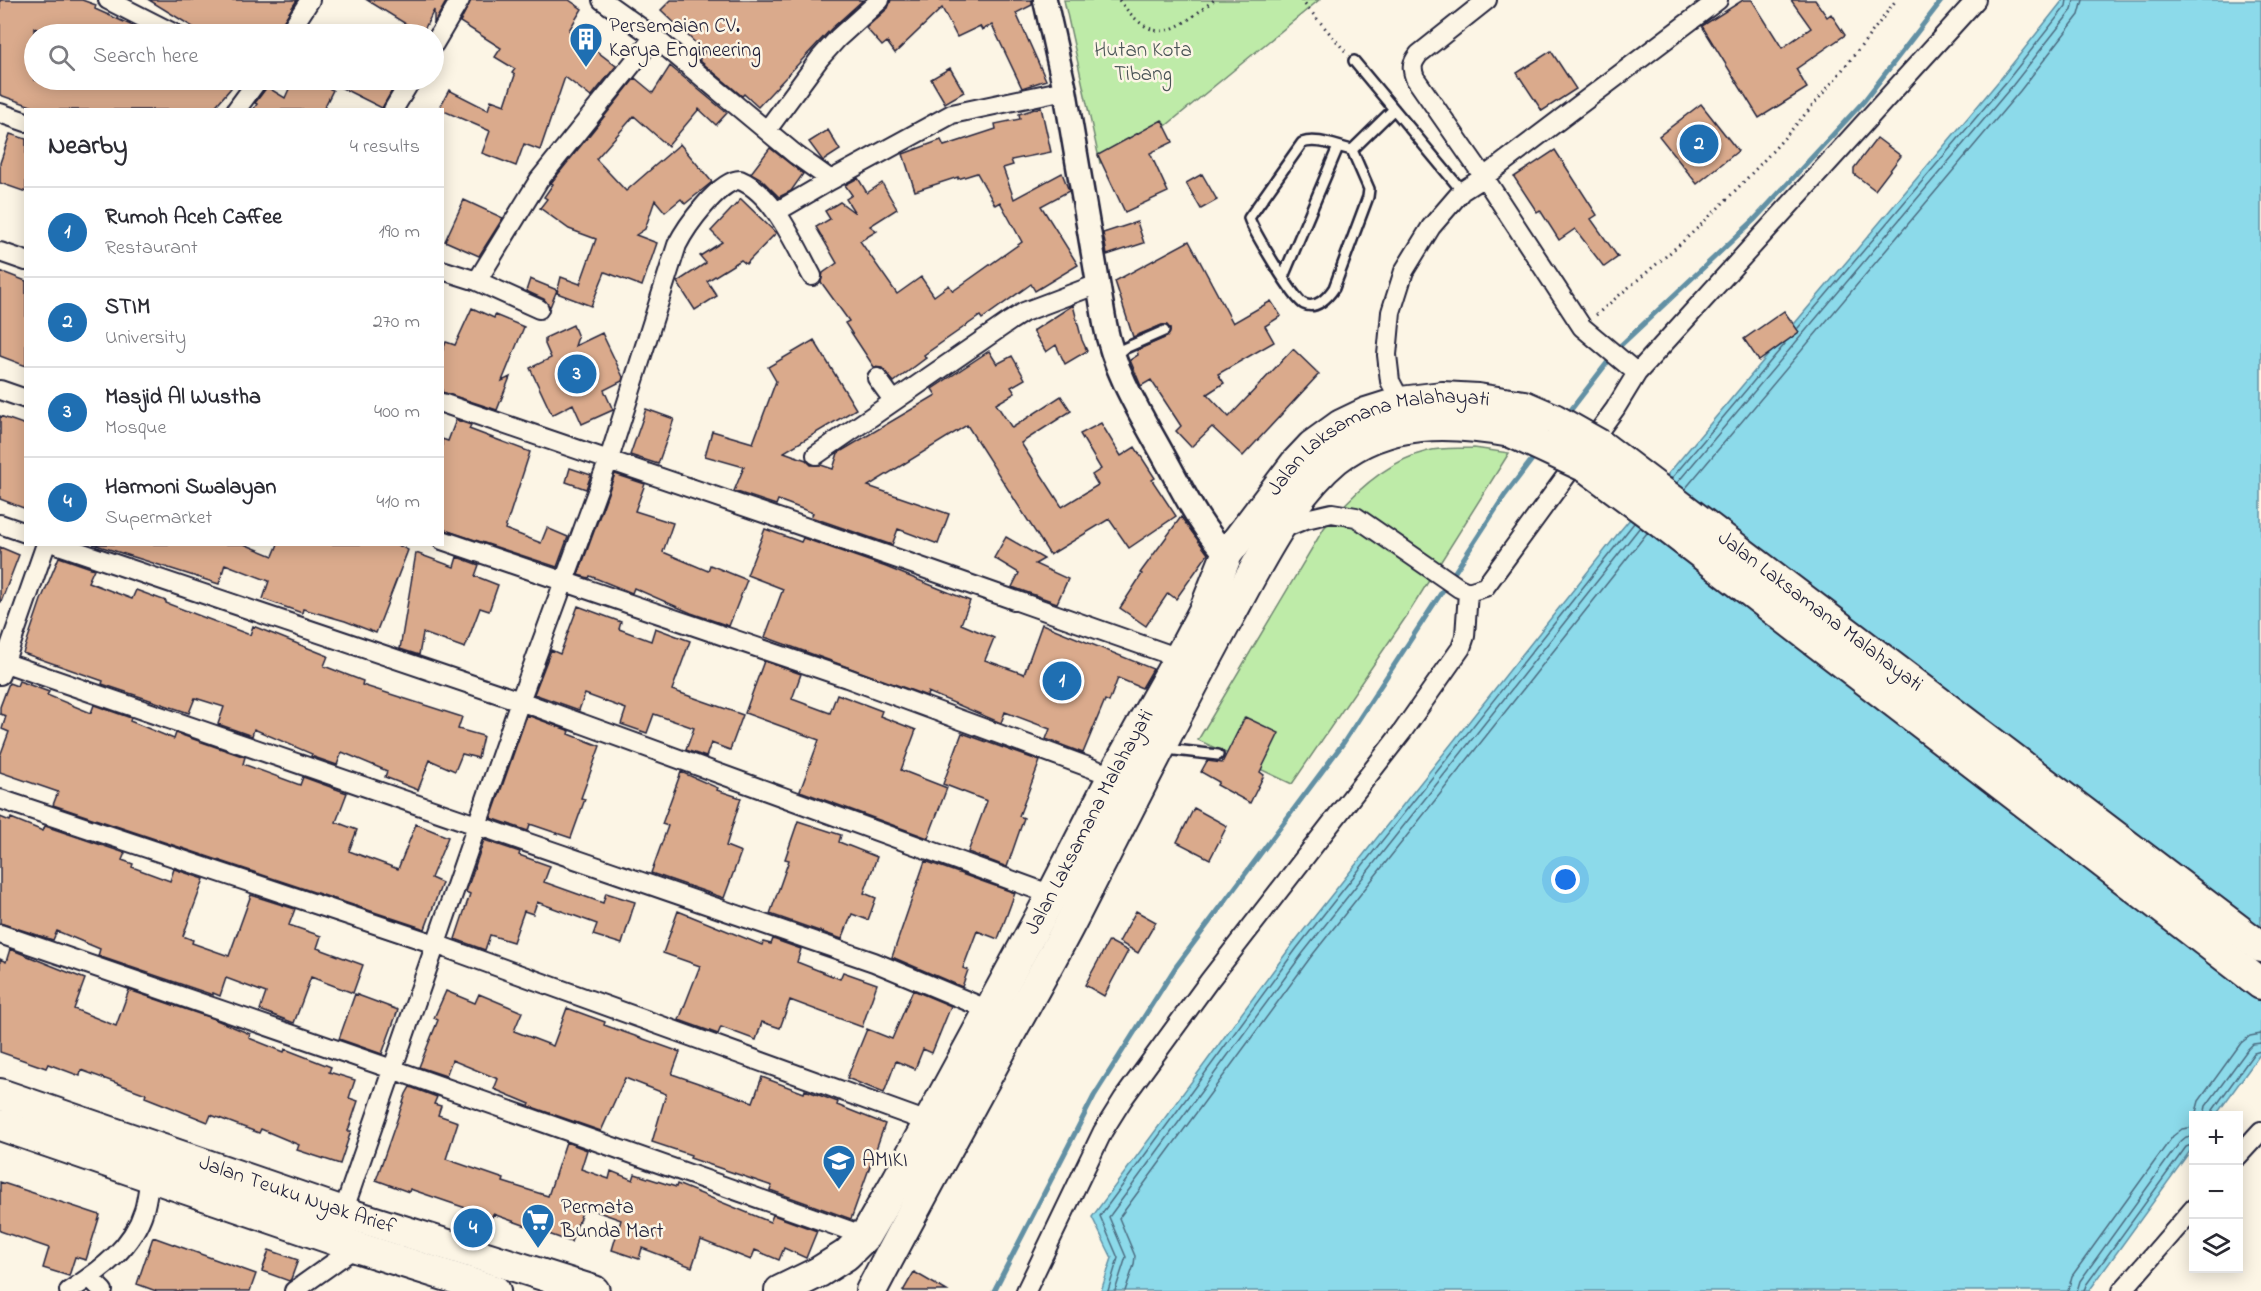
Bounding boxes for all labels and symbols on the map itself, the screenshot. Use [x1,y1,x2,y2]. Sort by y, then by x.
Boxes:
place label: Persemaian CV. Karya Engineering [609,12,761,68]
building icon: Persemaian CV. Karya Engineering [568,21,604,68]
park label: Hutan Kota Tibang [1094,36,1192,92]
pin: 2 [1680,122,1718,166]
pin: 3 [558,352,596,397]
street label: Jalan Laksamana Malahayati [1261,382,1492,503]
street label: Jalan Laksamana Malahayati [1711,524,1929,700]
pin: 1 [1042,658,1082,704]
street label: Jalan Laksamana Malahayati [1018,704,1162,941]
your location [1551,865,1580,894]
school or university icon: AMIKI [821,1143,857,1190]
place label: AMIKI [862,1146,908,1176]
street label: Jalan Teuku Nyak Arief [195,1148,400,1243]
place label: Permata Bunda Mart [560,1193,663,1247]
supermarket icon: Permata Bunda Mart [520,1202,556,1249]
pin: 4 [454,1206,492,1250]

